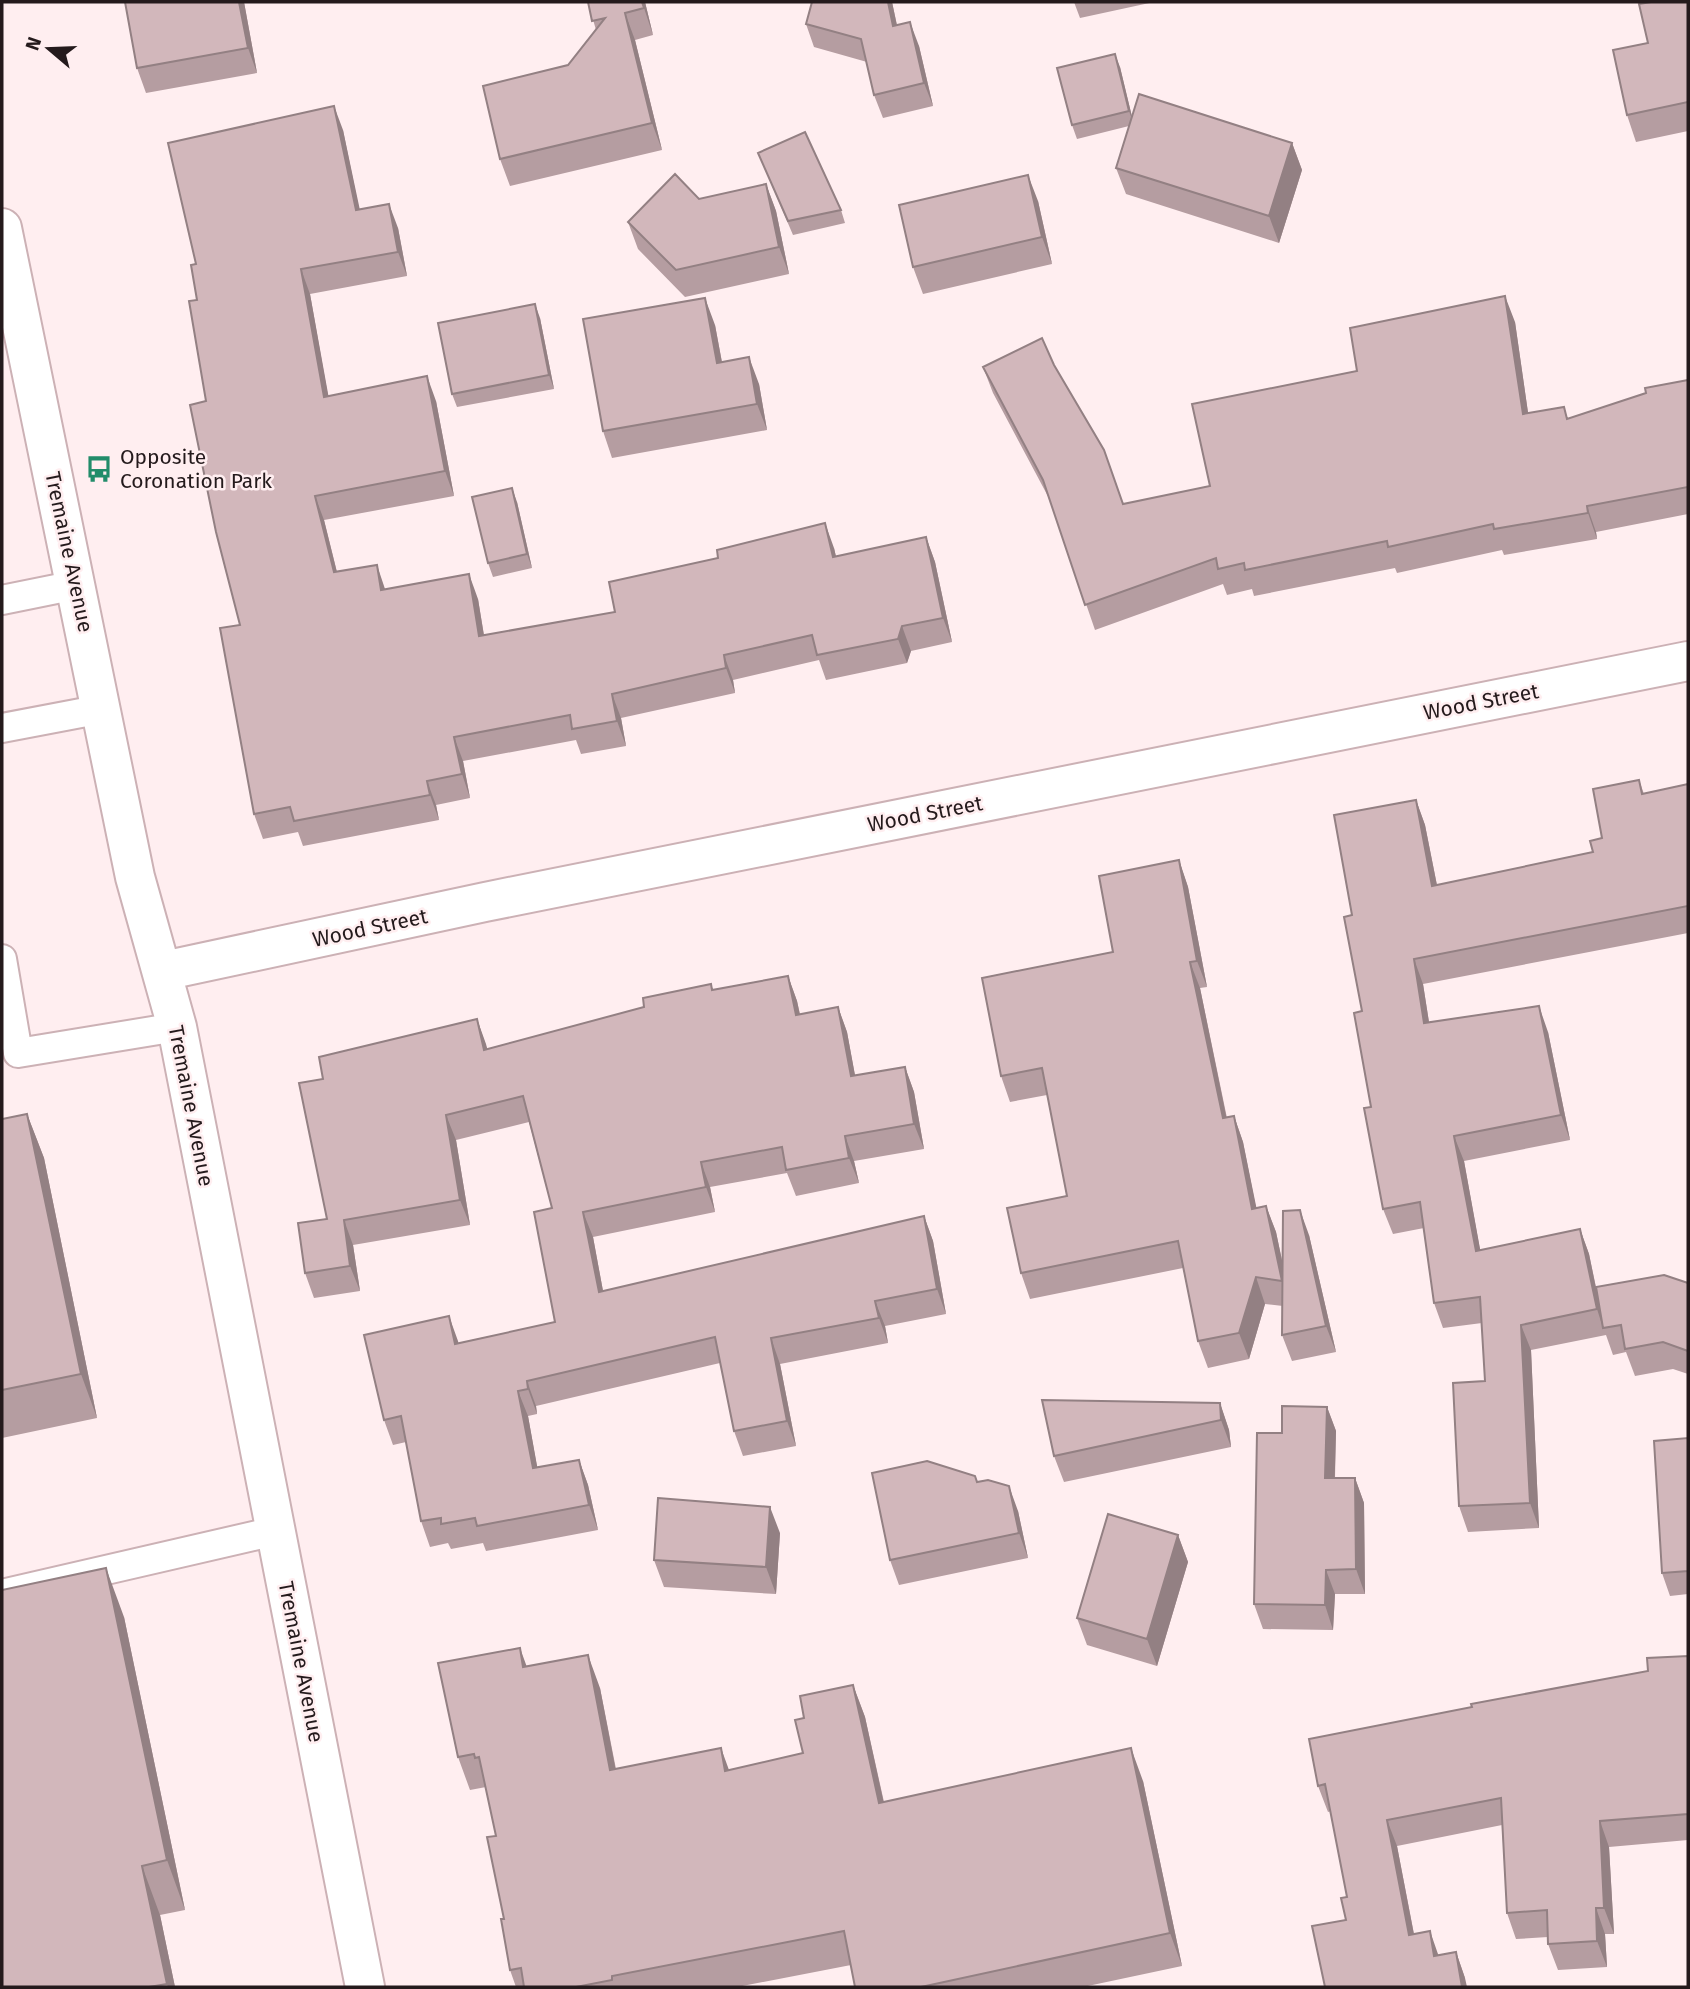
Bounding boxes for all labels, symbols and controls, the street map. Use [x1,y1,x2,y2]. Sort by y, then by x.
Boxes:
north arrow [14,14,84,84]
text: N [20,34,46,53]
place label: Opposite Coronation Park [120,444,272,494]
bus stop icon: Opposite Coronation Park [84,454,114,484]
street label: Tremaine Avenue [39,469,99,635]
street label: Wood Street [1421,678,1541,726]
street label: Wood Street [865,790,985,838]
street label: Wood Street [310,903,430,953]
street label: Tremaine Avenue [163,1023,219,1189]
street label: Tremaine Avenue [273,1579,329,1745]

